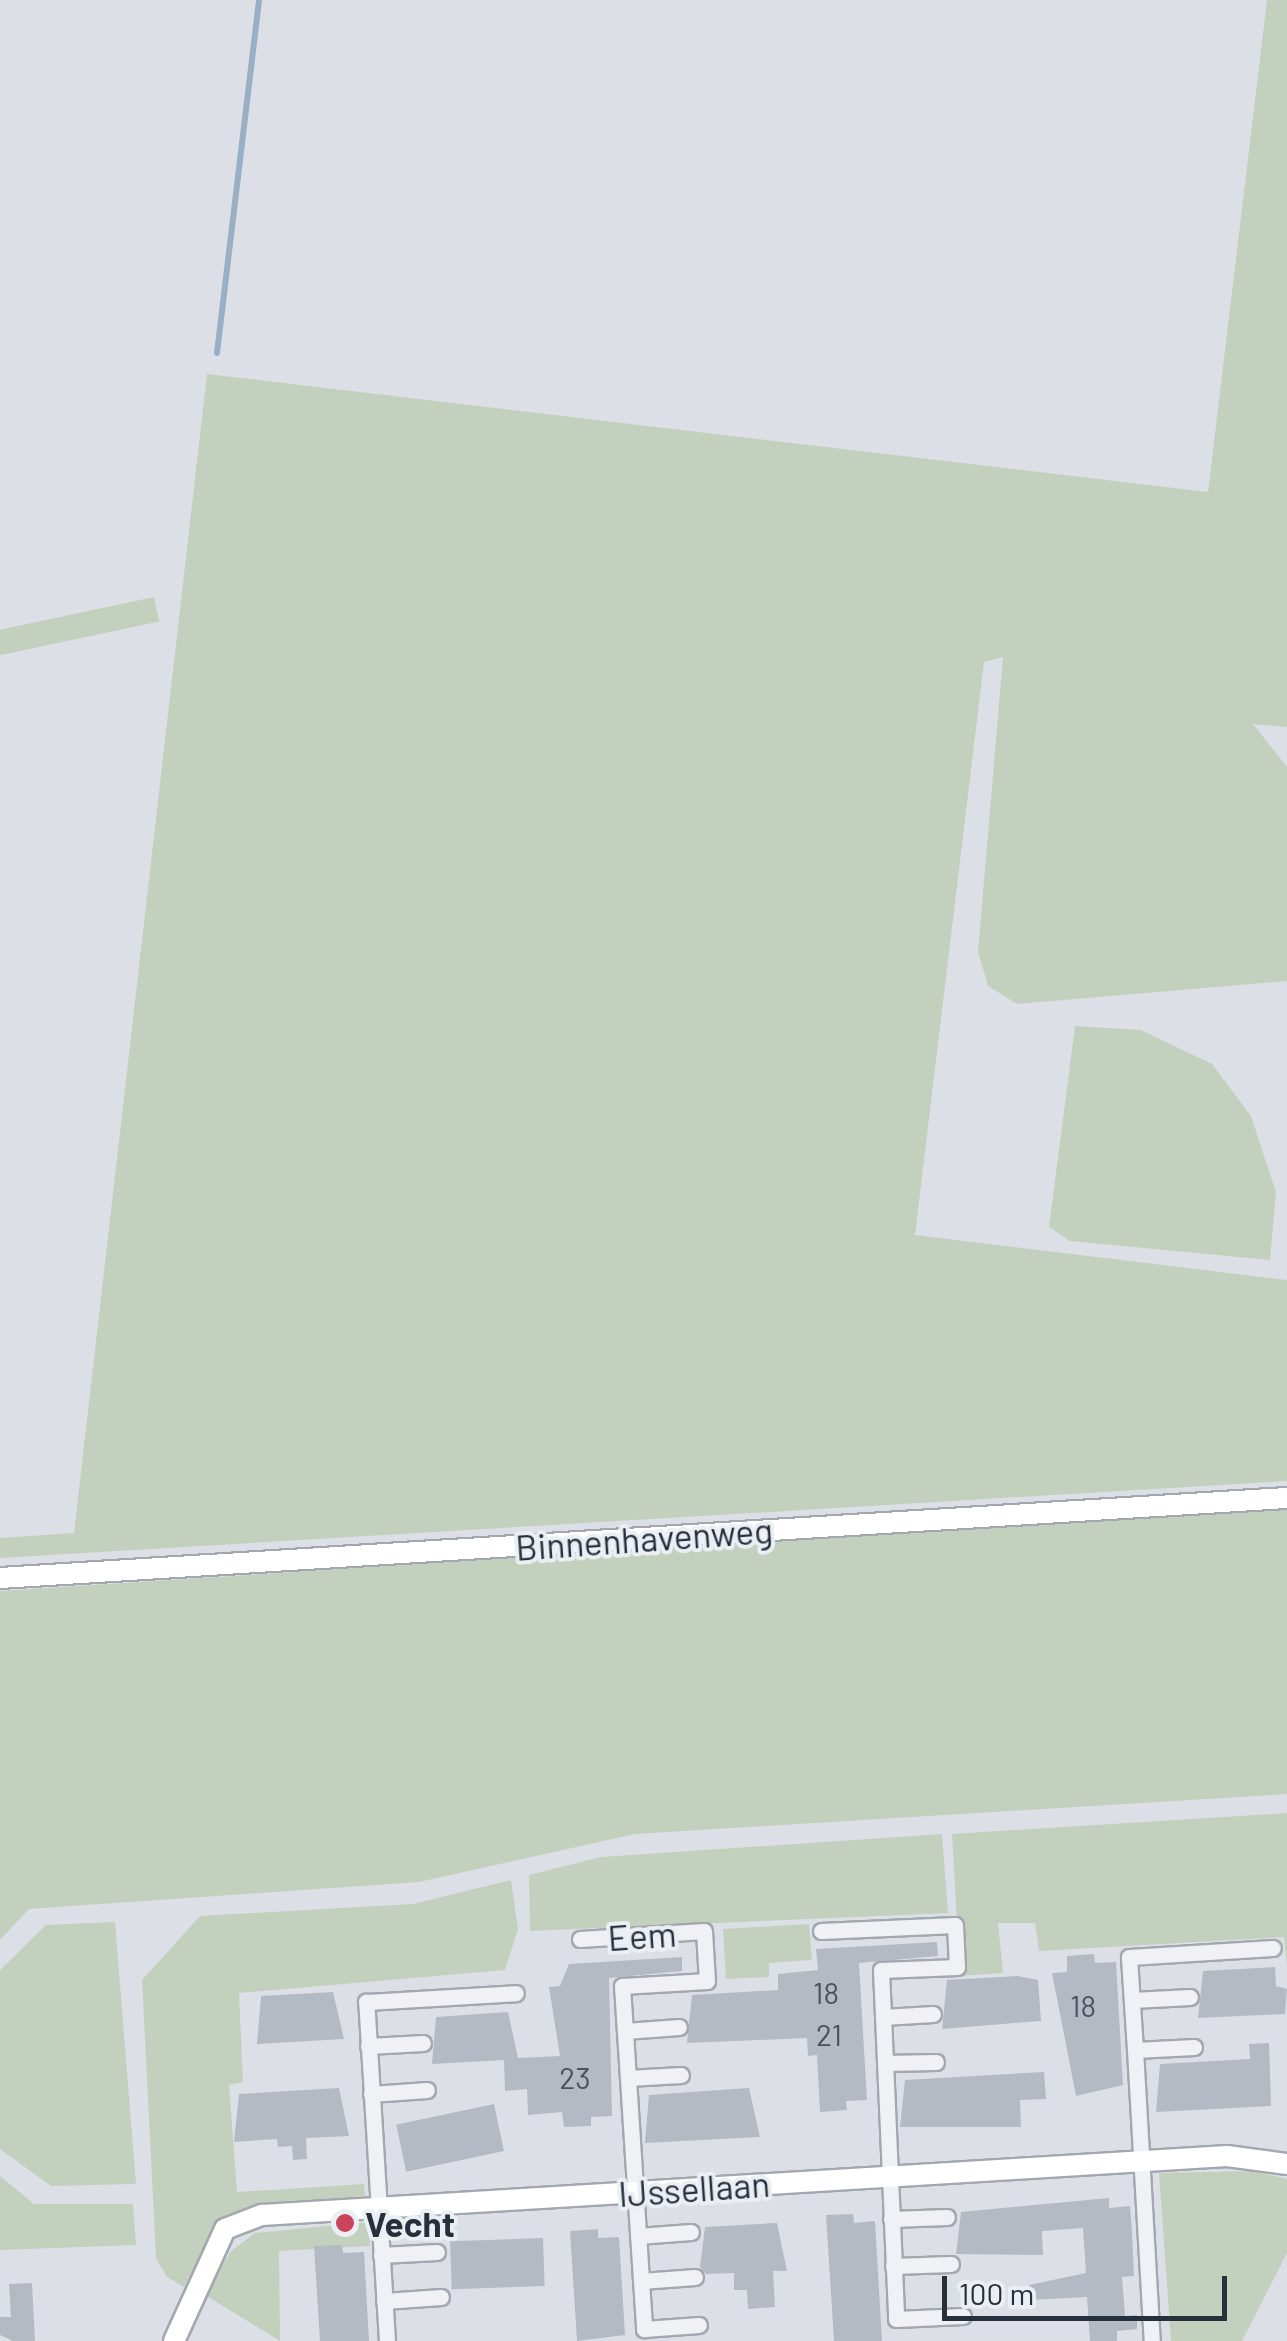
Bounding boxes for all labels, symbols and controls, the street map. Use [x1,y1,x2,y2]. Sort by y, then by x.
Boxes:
street label: Binnenhavenweg [514,1508,774,1568]
street label: Eem [606,1912,678,1958]
house number: 18 [813,1974,839,2010]
house number: 18 [1070,1987,1096,2023]
house number: 21 [816,2016,842,2052]
house number: 23 [559,2059,591,2095]
street label: IJssellaan [617,2162,771,2214]
place label: Vecht [365,2202,455,2244]
marker: Vecht [334,2212,356,2234]
scale bar [947,2256,1232,2318]
text: 100 m [959,2275,1034,2311]

